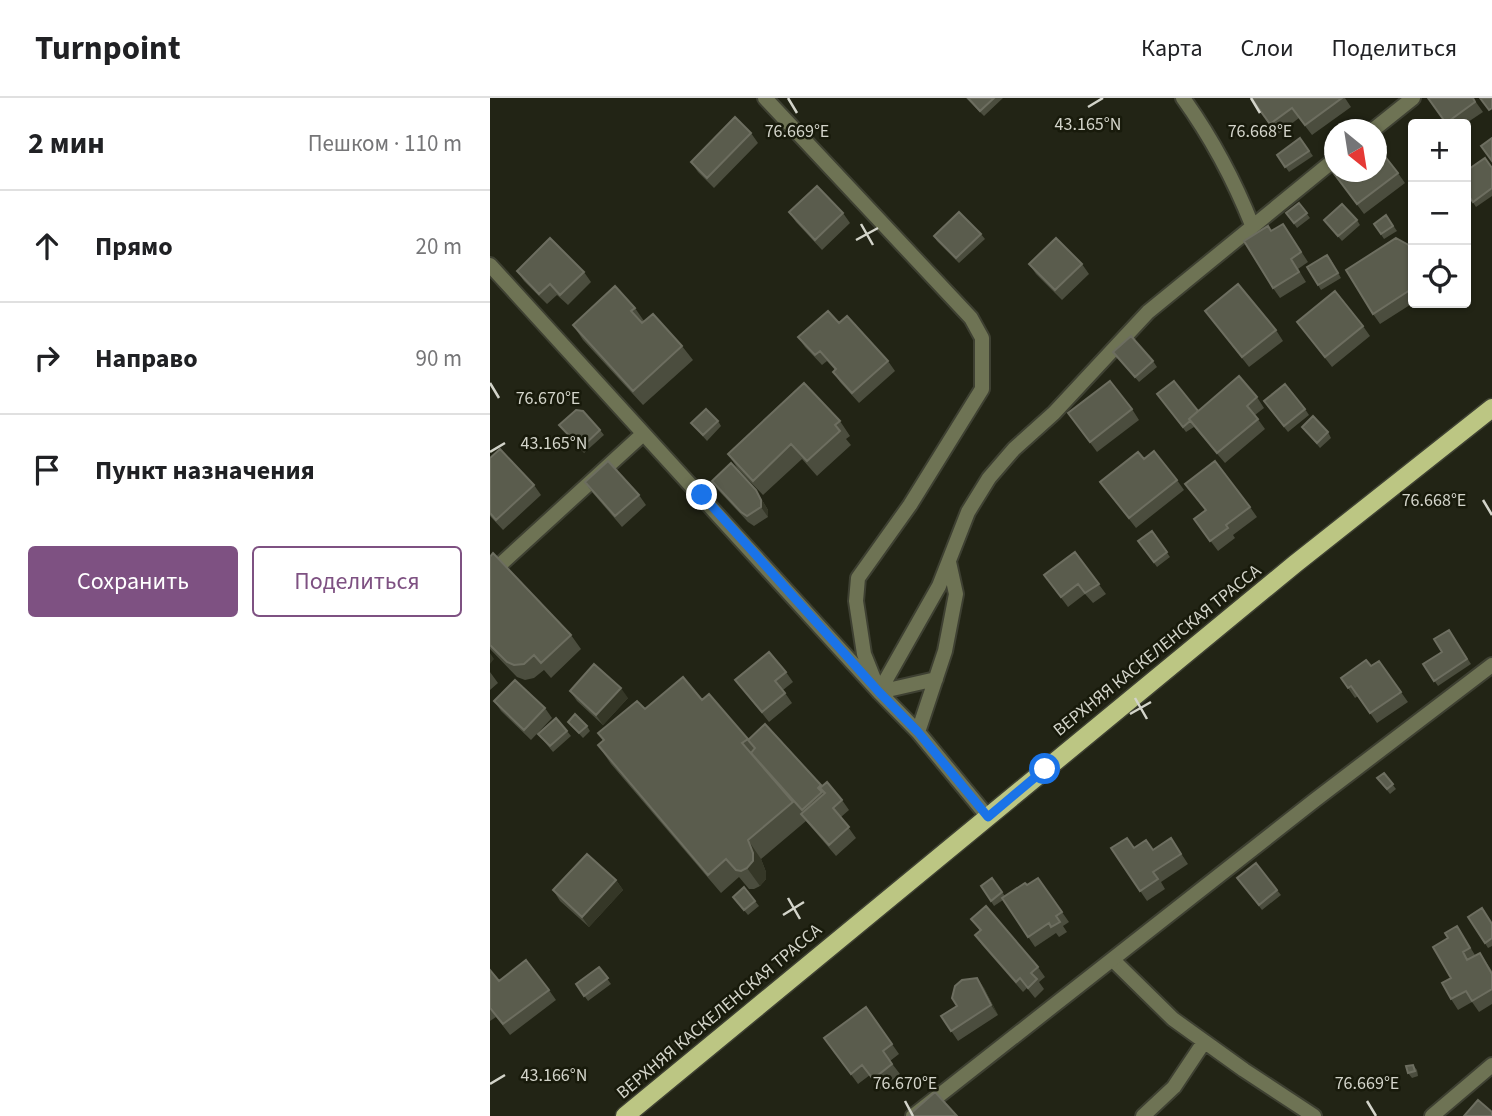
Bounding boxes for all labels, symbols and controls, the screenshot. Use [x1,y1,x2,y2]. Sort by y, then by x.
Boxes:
text: Turnpoint [35,25,181,72]
text: Карта [1141,31,1203,66]
text: Слои [1241,31,1294,66]
text: Поделиться [1332,31,1457,66]
text: 43.165°N [1055,112,1121,137]
text: 76.669°E [765,119,829,144]
text: 76.668°E [1228,119,1292,144]
north arrow [1324,119,1387,182]
map controls [1408,119,1471,308]
button: + [1408,119,1471,182]
text: 2 мин [28,122,105,165]
text: Пешком · 110 m [308,127,462,160]
button: − [1408,182,1471,245]
icon: ahead [28,227,66,265]
text: Прямо [95,228,173,265]
text: 20 m [415,230,462,263]
button: locate [1408,245,1471,308]
icon: right [28,339,66,377]
text: Направо [95,340,198,377]
text: 90 m [415,342,462,375]
text: 76.670°E [516,386,580,411]
text: 43.165°N [521,431,587,456]
icon: arrive [28,451,66,489]
text: Пункт назначения [95,452,315,489]
route end [686,479,717,510]
text: 76.668°E [1402,488,1466,513]
button: Сохранить [28,546,238,617]
button: Поделиться [252,546,462,617]
street label: ВЕРХНЯЯ КАСКЕЛЕНСКАЯ ТРАССА [1048,558,1267,742]
route start [1029,753,1060,784]
street label: ВЕРХНЯЯ КАСКЕЛЕНСКАЯ ТРАССА [611,918,828,1105]
text: 43.166°N [521,1063,587,1088]
text: 76.670°E [873,1071,937,1096]
text: 76.669°E [1335,1071,1399,1096]

